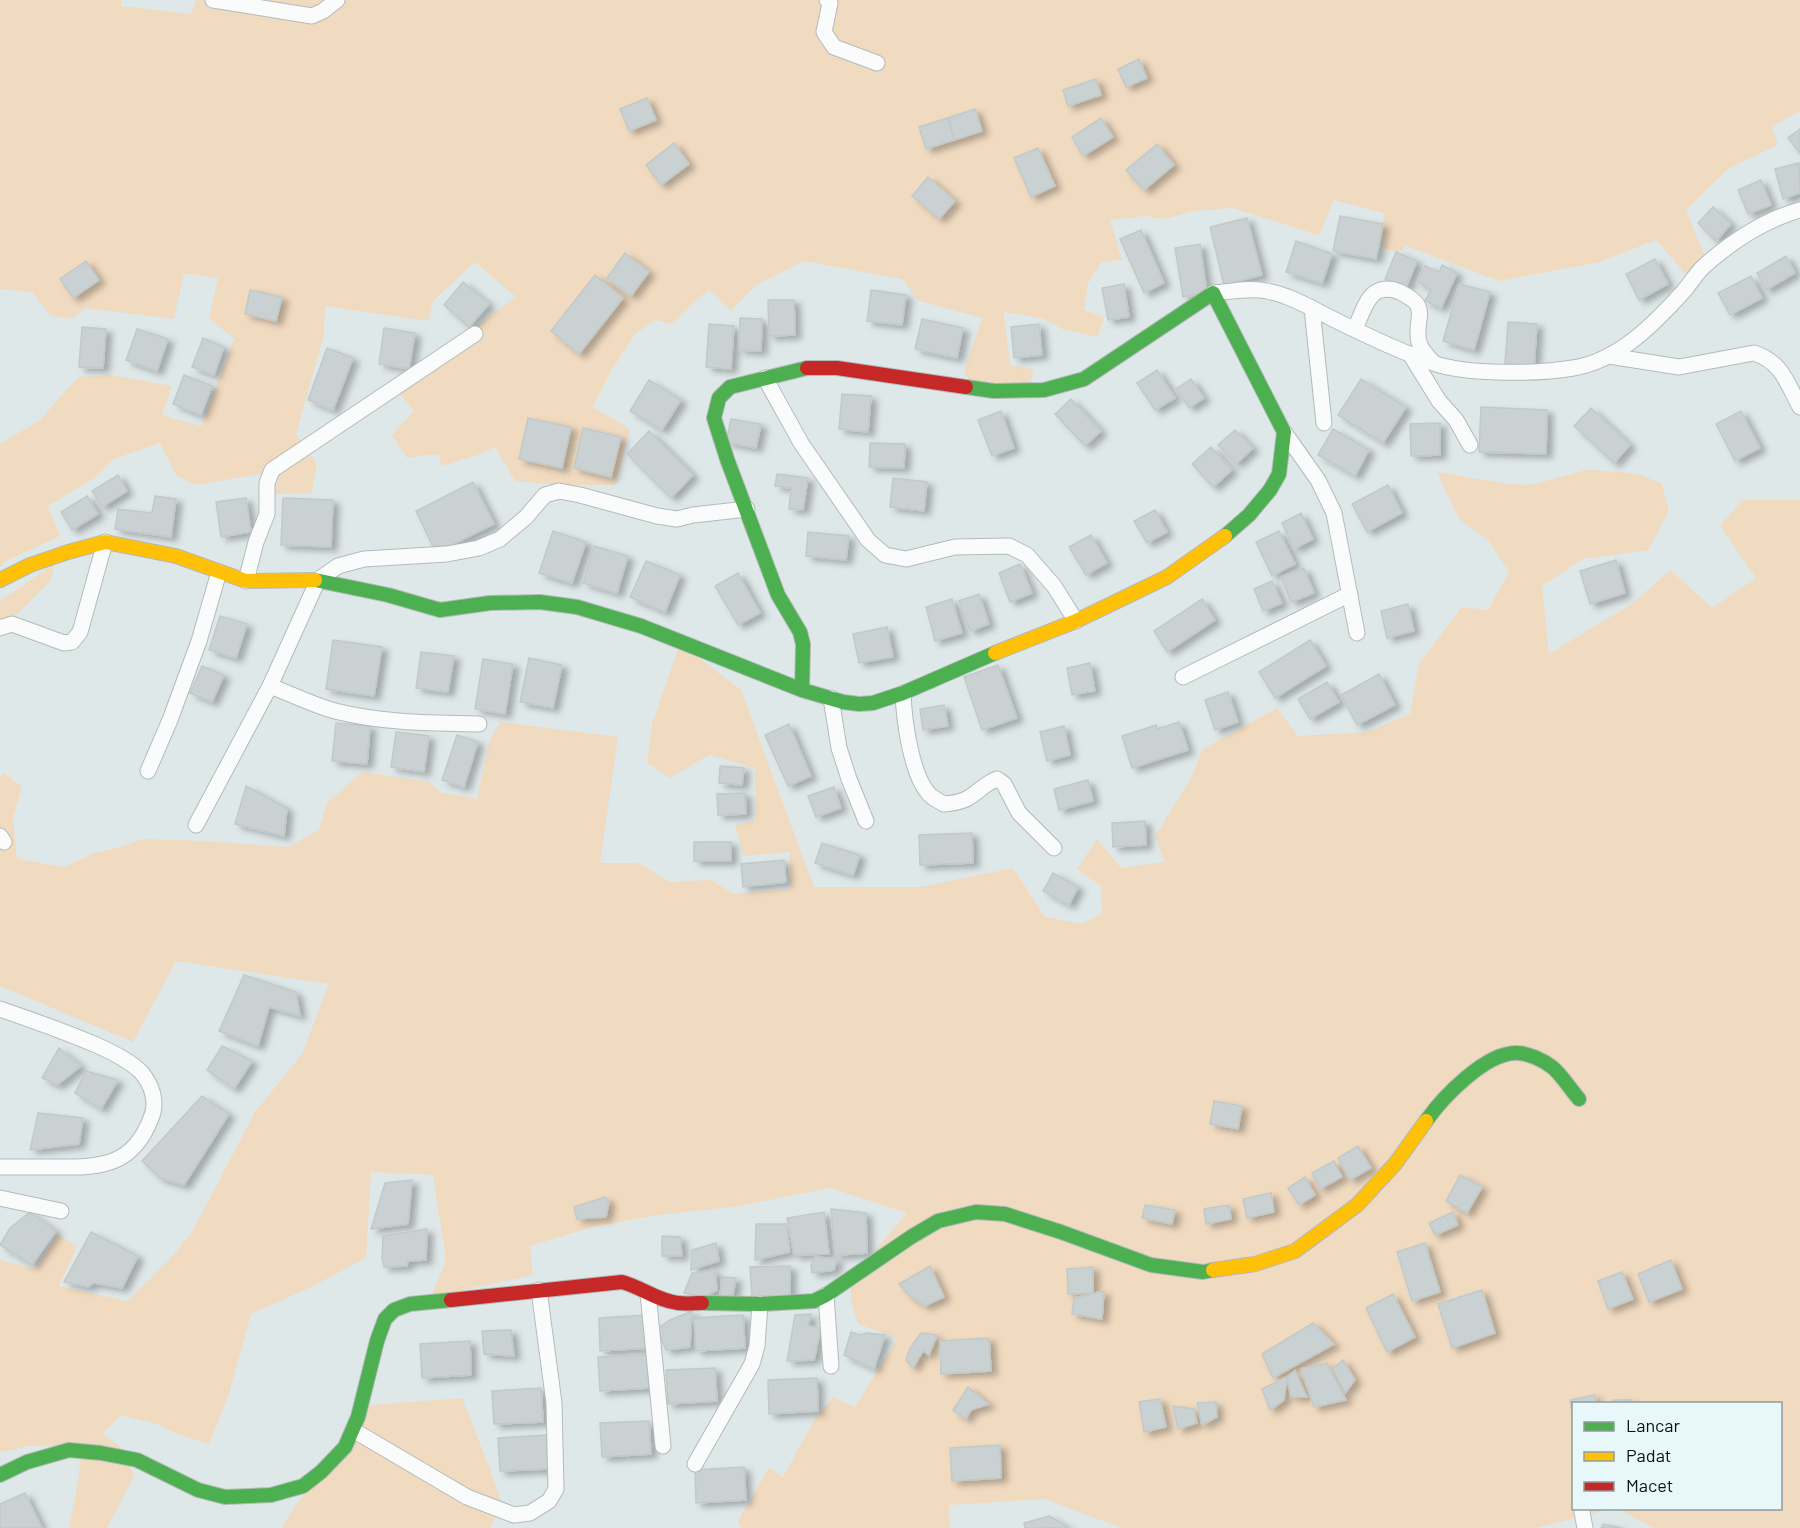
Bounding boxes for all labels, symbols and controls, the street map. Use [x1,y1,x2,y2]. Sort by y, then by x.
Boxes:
legend [1572,1402,1782,1510]
text: Lancar [1626,1414,1681,1436]
text: Padat [1626,1444,1671,1466]
text: Macet [1626,1474,1673,1496]

